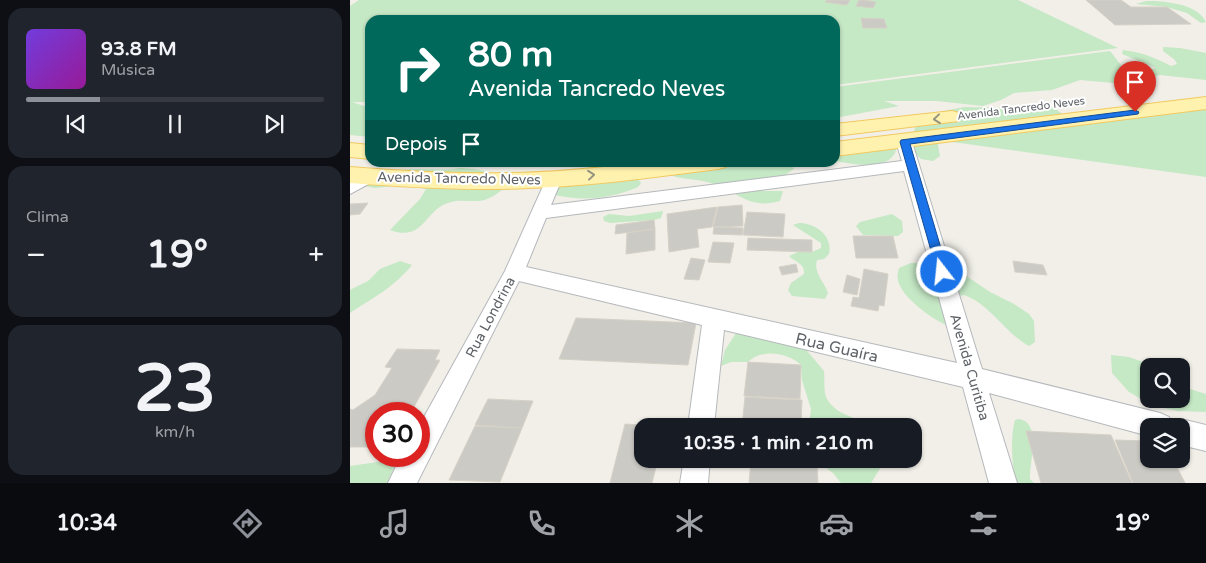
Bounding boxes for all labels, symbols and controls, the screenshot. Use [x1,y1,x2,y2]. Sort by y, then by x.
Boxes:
text: 80 m [468,34,553,76]
icon: right [385,35,450,100]
text: 93.8 FM [101,38,177,60]
text: Música [101,60,155,80]
pin [1114,61,1156,112]
icon: arrive [1121,68,1149,96]
text: Avenida Tancredo Neves [468,76,725,102]
street label: Avenida Tancredo Neves [956,94,1086,123]
icon: previous [62,110,90,138]
icon: pause [161,110,189,138]
icon: next [260,110,288,138]
one-way arrow [933,113,941,124]
icon: arrive [457,130,485,158]
text: Depois [385,133,447,155]
street label: Avenida Tancredo Neves [377,169,541,188]
one-way arrow [587,170,595,181]
text: Clima [26,207,69,227]
text: 19° [146,232,208,278]
text: − [26,238,46,272]
text: + [308,238,324,272]
position arrow [915,245,967,297]
street label: Rua Londrina [462,274,519,361]
street label: Avenida Curitiba [946,312,993,422]
street label: Rua Guaíra [793,329,880,367]
text: 23 [134,350,216,429]
map controls [1140,358,1190,468]
button: search [1140,358,1190,408]
speed limit sign: 30 [365,402,430,467]
button: layers [1140,418,1190,468]
text: km/h [155,422,195,442]
text: 10:35 · 1 min · 210 m [682,432,874,454]
icon: directions [230,506,265,541]
icon: music [377,506,412,541]
icon: phone [524,506,559,541]
icon: climate [672,506,707,541]
icon: car [819,506,854,541]
icon: filters [966,506,1001,541]
text: 10:34 [56,510,117,536]
text: 19° [1114,510,1150,536]

